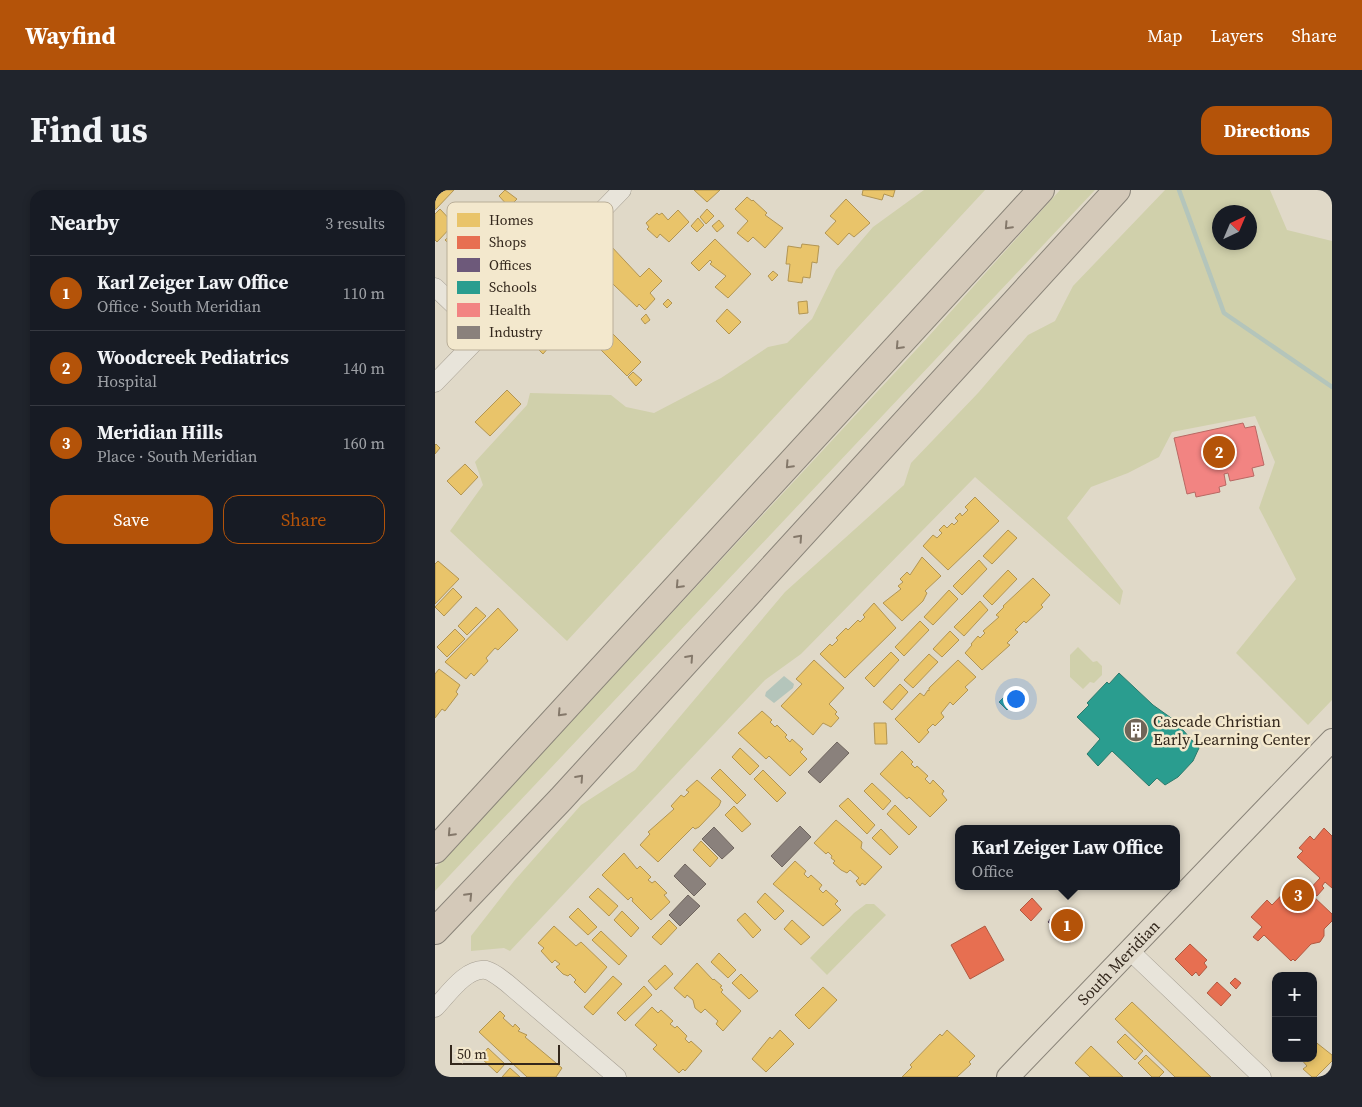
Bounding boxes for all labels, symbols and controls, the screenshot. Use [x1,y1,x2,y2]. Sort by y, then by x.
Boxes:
text: Wayfind [25,19,116,52]
text: Map [1147,23,1182,48]
text: Layers [1210,23,1263,48]
text: Share [1291,23,1337,48]
text: Find us [30,106,148,154]
button: Directions [1201,106,1332,155]
legend [447,202,613,350]
north arrow [1212,205,1257,250]
text: Nearby [50,208,120,237]
text: Homes [489,210,533,230]
text: 3 results [325,212,385,234]
one-way arrow [1005,220,1014,229]
text: Shops [489,232,526,252]
text: Offices [489,255,532,275]
text: Karl Zeiger Law Office [97,269,288,295]
text: Schools [489,277,537,297]
text: 1 [62,282,70,304]
text: 110 m [343,282,385,304]
text: Office · South Meridian [97,295,261,317]
text: Health [489,300,531,320]
text: Industry [489,322,543,342]
one-way arrow [895,340,904,349]
text: Woodcreek Pediatrics [97,344,289,370]
text: 2 [62,357,70,379]
text: 140 m [343,357,385,379]
text: Hospital [97,370,157,392]
text: Meridian Hills [97,419,223,445]
text: 3 [62,432,70,454]
text: 160 m [343,432,385,454]
pin: 2 [1203,433,1235,471]
text: Place · South Meridian [97,445,258,467]
one-way arrow [786,460,795,469]
button: Save [50,495,213,544]
button: Share [223,495,385,544]
one-way arrow [793,534,802,543]
one-way arrow [676,580,685,589]
one-way arrow [684,654,693,663]
your location [1003,686,1029,712]
one-way arrow [558,707,567,716]
place label: Cascade Christian Early Learning Center [1153,710,1311,750]
building icon: Cascade Christian Early Learning Center [1123,717,1149,743]
one-way arrow [574,774,583,783]
popup [955,825,1180,890]
one-way arrow [448,827,457,836]
text: Karl Zeiger Law Office [972,834,1163,860]
text: Office [972,860,1014,882]
pin: 3 [1282,876,1314,914]
one-way arrow [463,893,472,902]
pin: 1 [1051,906,1083,944]
street label: South Meridian [1072,915,1165,1010]
map controls [1272,972,1317,1062]
button: + [1272,972,1317,1017]
button: − [1272,1017,1317,1062]
scale bar [450,1042,560,1065]
text: 50 m [457,1044,487,1064]

